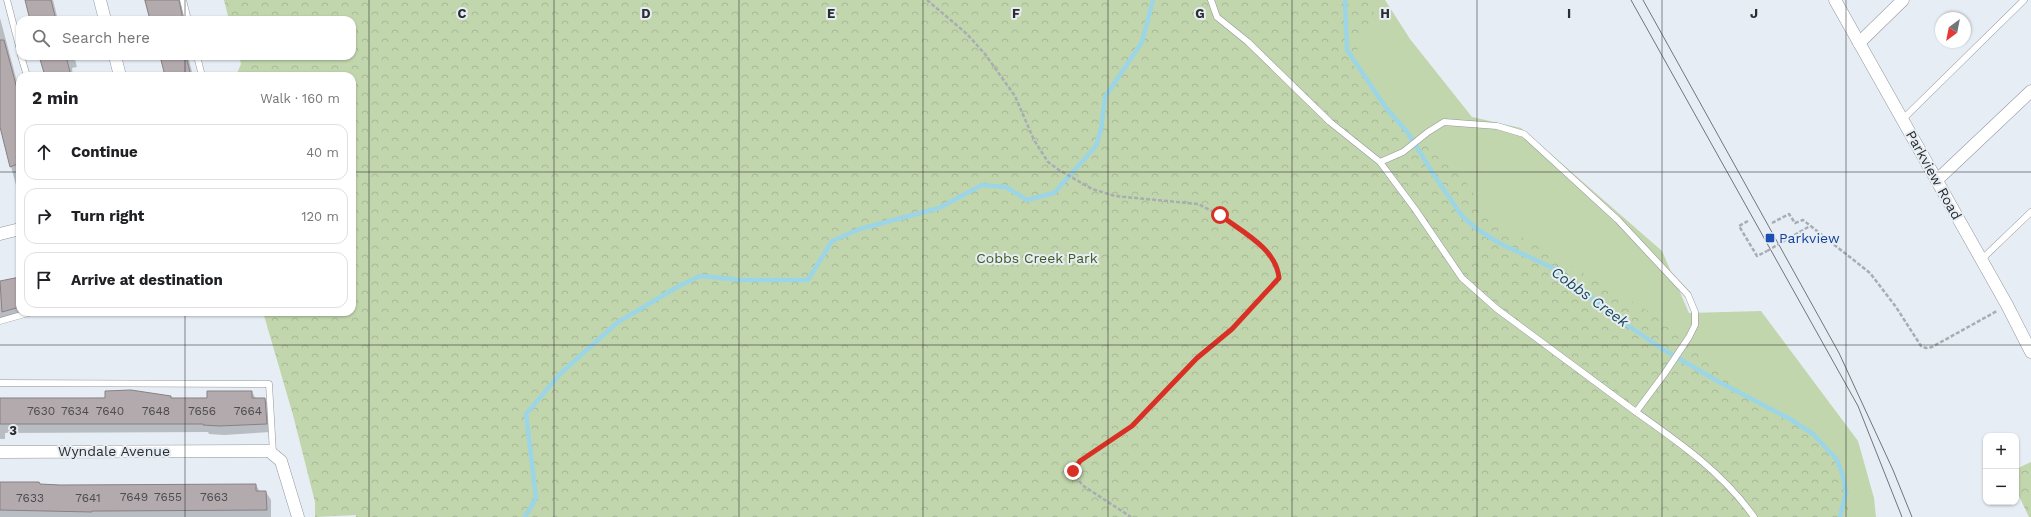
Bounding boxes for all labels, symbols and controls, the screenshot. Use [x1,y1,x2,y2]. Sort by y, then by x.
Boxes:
text: C [458,6,467,21]
text: D [641,6,651,21]
text: E [827,6,835,21]
text: F [1012,6,1020,21]
text: G [1195,6,1205,21]
text: H [1380,6,1390,21]
text: I [1567,6,1571,21]
text: J [1750,6,1758,21]
north arrow [1935,12,1971,48]
search box [16,16,356,60]
icon: search [30,27,52,49]
text: Search here [62,29,150,47]
text: 2 min [32,88,78,108]
text: Walk · 160 m [260,91,340,106]
street label: Parkview Road [1903,128,1965,222]
icon: ahead [33,141,55,163]
text: Continue [71,143,138,161]
text: 40 m [306,145,339,160]
icon: right [33,205,55,227]
route start [1211,206,1229,224]
text: Turn right [71,207,144,225]
text: 120 m [301,209,339,224]
place label: Parkview [1779,230,1840,246]
marker: Parkview [1764,232,1776,244]
park label: Cobbs Creek Park [976,250,1098,266]
water label: Cobbs Creek [1548,263,1633,332]
icon: arrive [33,269,55,291]
text: Arrive at destination [71,271,223,289]
house number: 7630 [27,404,55,418]
house number: 7634 [61,404,89,418]
house number: 7640 [96,404,124,418]
house number: 7648 [142,404,170,418]
house number: 7656 [188,404,216,418]
house number: 7664 [234,404,262,418]
text: 3 [9,423,17,438]
map controls [1983,433,2019,505]
button: + [1983,433,2019,469]
street label: Wyndale Avenue [58,443,170,459]
route end [1064,462,1082,480]
button: − [1983,469,2019,505]
house number: 7649 [120,490,148,504]
house number: 7655 [154,490,182,504]
house number: 7663 [200,490,228,504]
house number: 7633 [16,491,44,505]
house number: 7641 [75,491,101,505]

